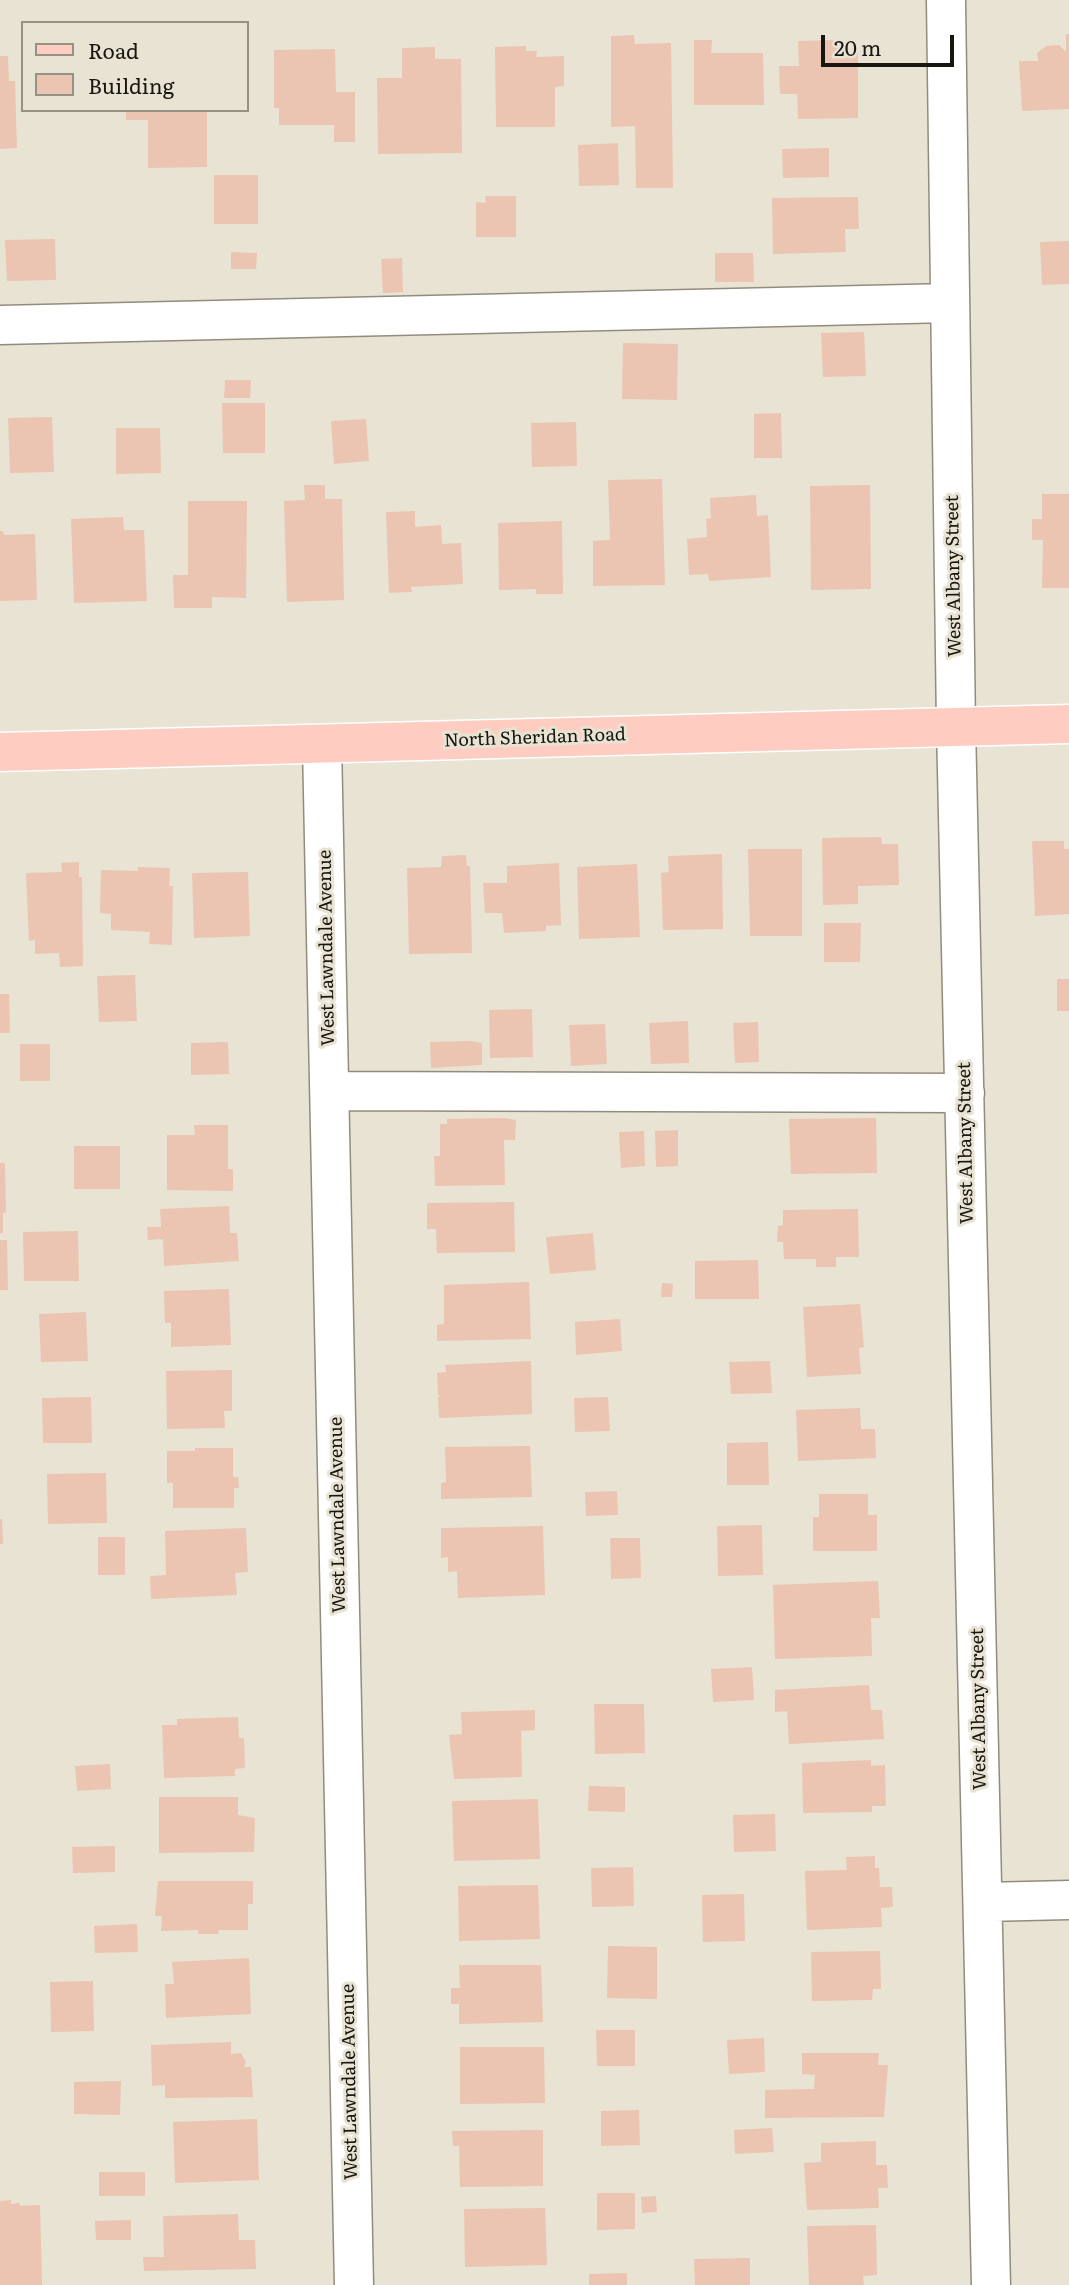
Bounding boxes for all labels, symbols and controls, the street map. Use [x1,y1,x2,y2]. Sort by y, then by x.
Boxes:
legend [21,21,248,112]
scale bar [824,21,957,65]
text: 20 m [834,31,881,62]
text: Road [88,34,139,65]
text: Building [88,69,174,100]
street label: West Albany Street [942,495,966,657]
street label: North Sheridan Road [444,724,626,752]
street label: West Lawndale Avenue [314,850,340,1046]
street label: West Albany Street [954,1062,978,1224]
street label: West Lawndale Avenue [325,1417,351,1613]
street label: West Albany Street [967,1628,991,1790]
street label: West Lawndale Avenue [337,1984,363,2180]

